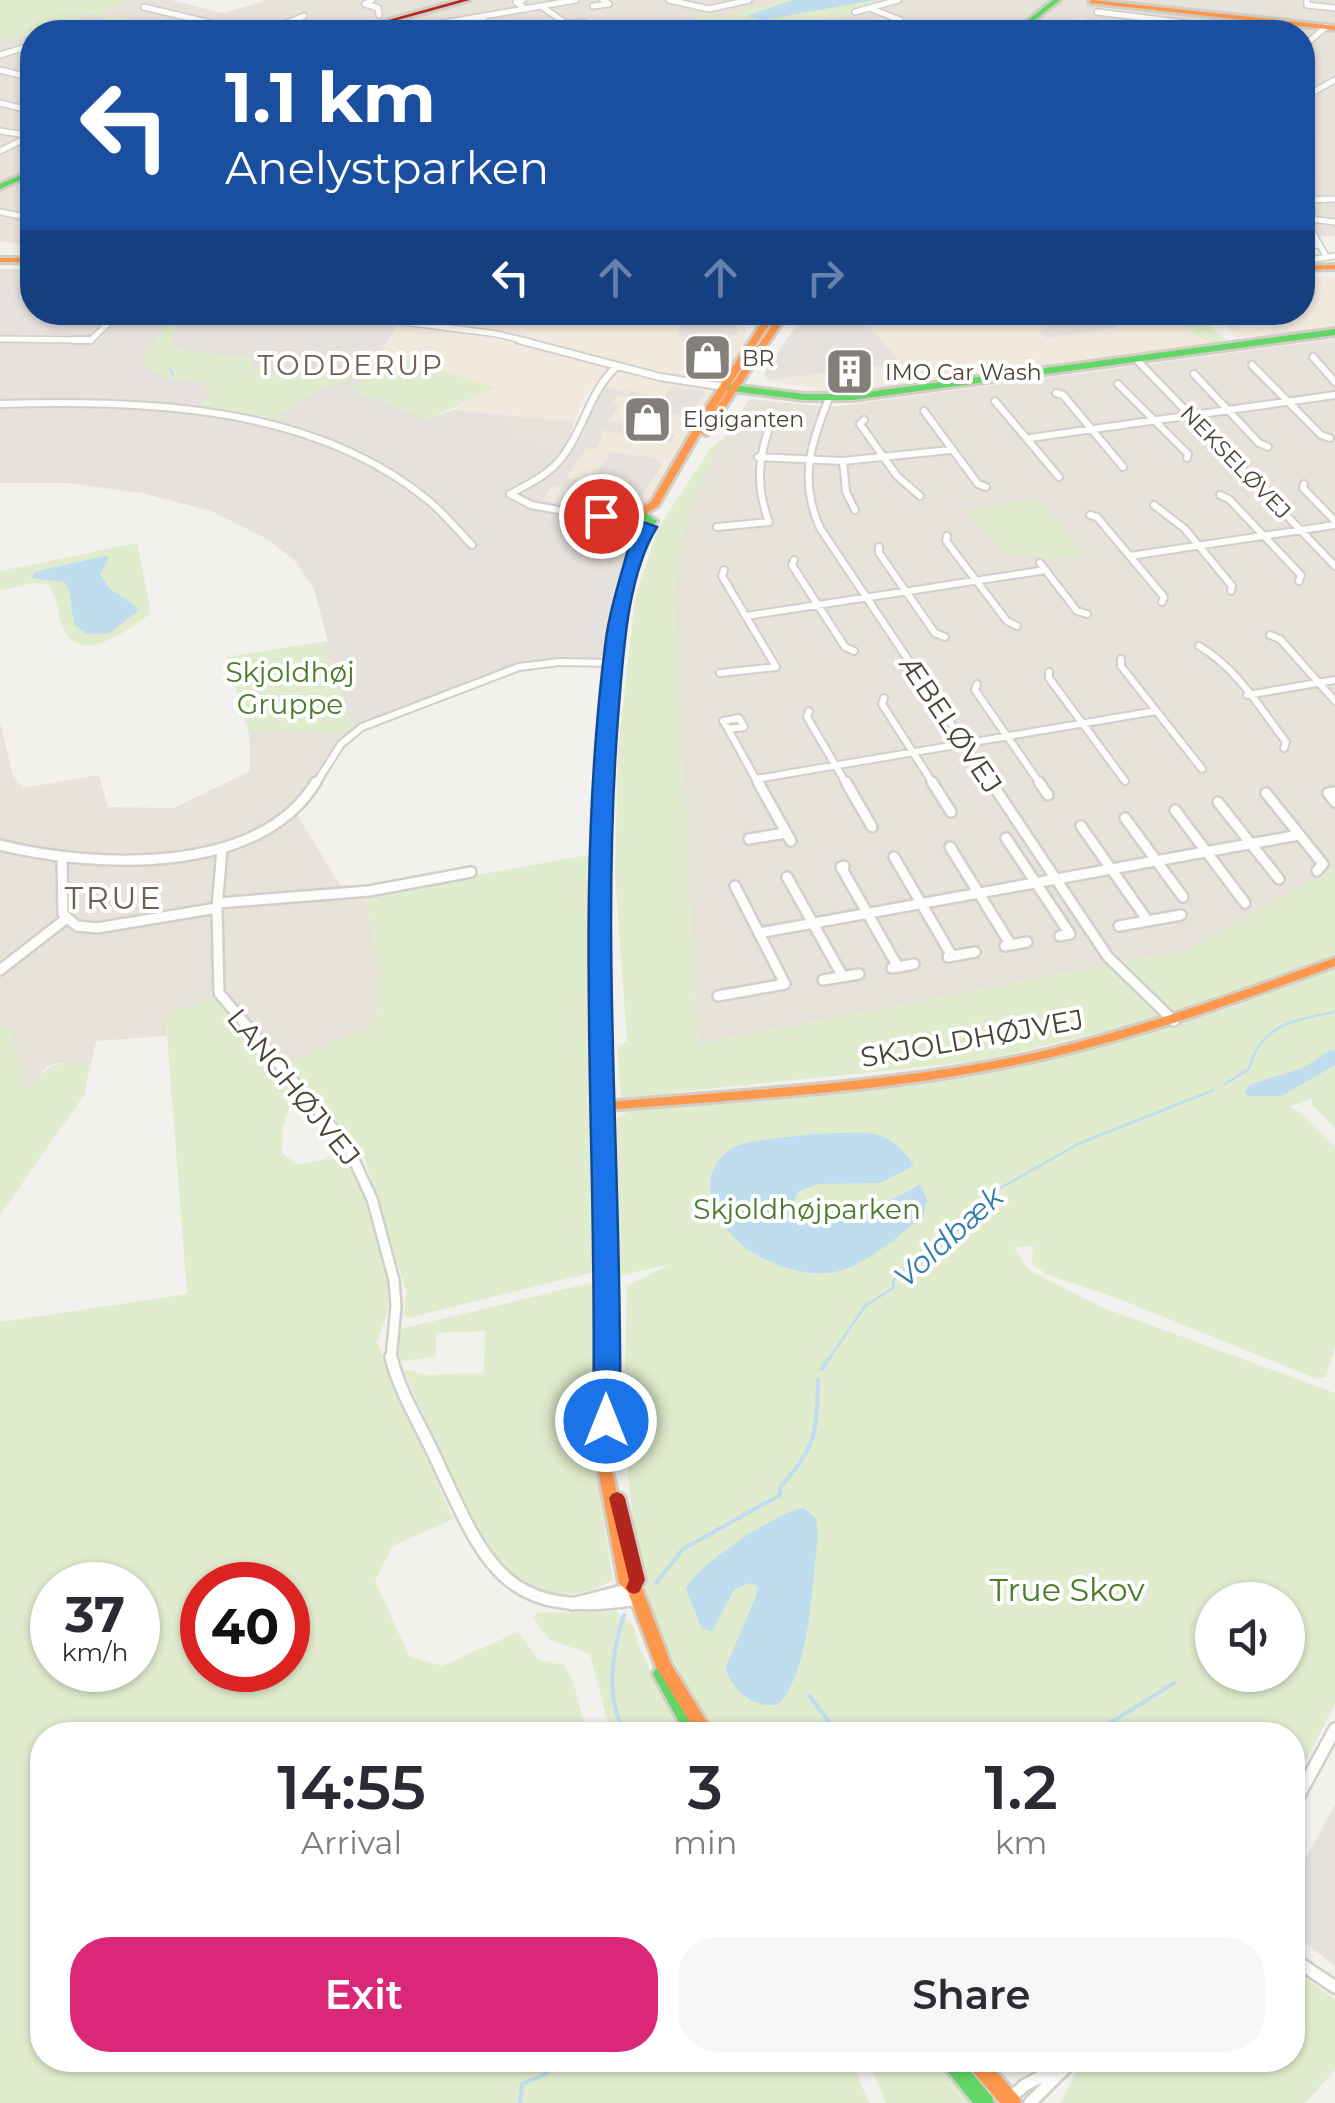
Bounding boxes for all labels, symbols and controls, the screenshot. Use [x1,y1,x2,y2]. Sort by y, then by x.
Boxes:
text: 1.1 km [225,54,436,140]
icon: left [60,60,190,190]
text: Anelystparken [225,140,549,195]
icon: left [483,250,538,305]
icon: ahead [588,250,643,305]
icon: ahead [693,250,748,305]
icon: right [798,250,853,305]
shop icon: BR [681,332,733,384]
place label: BR [742,345,775,372]
building icon: IMO Car Wash [824,346,876,398]
district label: TODDERUP [258,348,444,382]
place label: IMO Car Wash [885,359,1042,386]
shop icon: Elgiganten [622,393,674,445]
street label: NEKSELØVEJ [1175,400,1297,525]
place label: Elgiganten [683,406,804,433]
pin [559,474,644,559]
icon: arrive [574,489,629,544]
street label: ÆBELØVEJ [892,648,1010,800]
park label: Skjoldhøj Gruppe [225,655,355,721]
district label: TRUE [65,878,163,917]
street label: LANGHØJVEJ [220,1001,368,1173]
street label: SKJOLDHØJVEJ [858,1002,1086,1074]
water label: Voldbæk [886,1177,1012,1295]
park label: Skjoldhøjparken [693,1192,921,1226]
position arrow [554,1369,658,1473]
speed limit sign: 40 [180,1562,310,1692]
park label: True Skov [989,1570,1145,1609]
map controls [1195,1582,1305,1692]
button: sound [1195,1582,1305,1692]
text: 37 [65,1584,125,1645]
text: km/h [62,1637,128,1667]
text: 14:55 [277,1751,426,1824]
text: 3 [688,1751,723,1824]
text: 1.2 [985,1751,1058,1824]
text: Arrival [301,1823,402,1862]
text: min [673,1823,737,1862]
text: km [995,1823,1048,1862]
button: Exit [70,1937,658,2052]
button: Share [678,1937,1265,2052]

